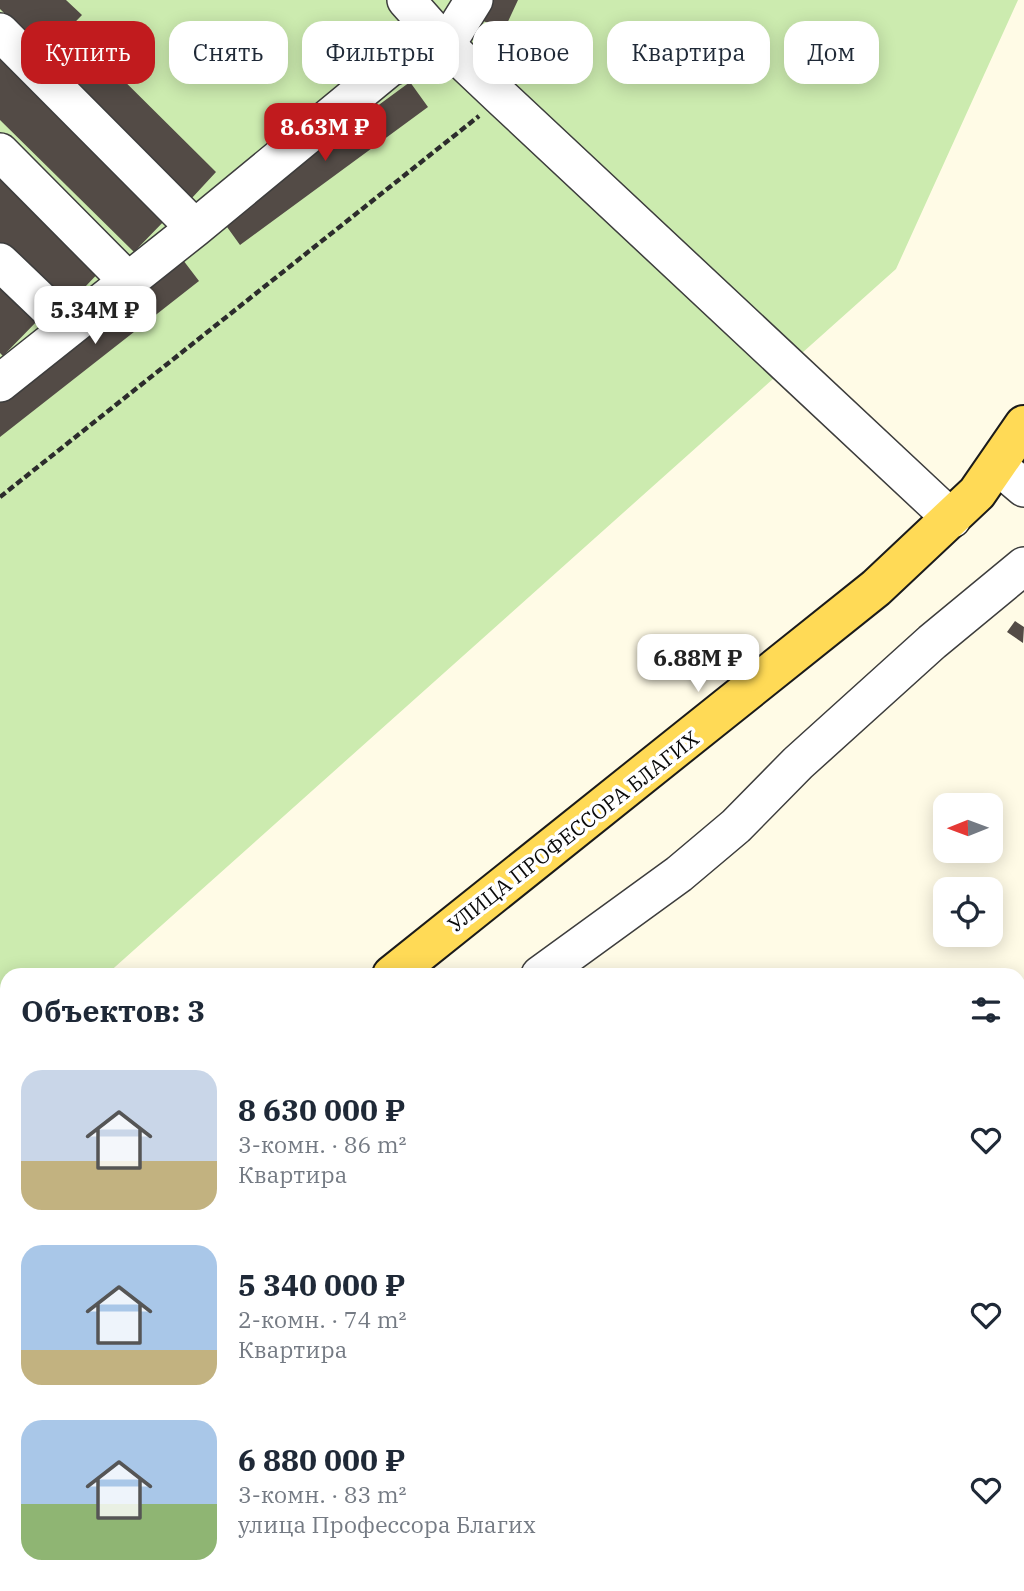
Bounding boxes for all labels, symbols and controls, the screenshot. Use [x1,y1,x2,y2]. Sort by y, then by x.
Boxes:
chip: Купить [21,21,155,84]
chip: Снять [169,21,288,84]
chip: Фильтры [302,21,459,84]
chip: Новое [473,21,593,84]
chip: Квартира [607,21,770,84]
chip: Дом [784,21,879,84]
pin: 8.63M ₽ [260,104,390,163]
text: 8.63M ₽ [280,111,370,141]
pin: 5.34M ₽ [30,286,160,346]
text: 5.34M ₽ [50,294,140,324]
pin: 6.88M ₽ [633,634,763,694]
text: 6.88M ₽ [653,642,743,672]
street label: УЛИЦА ПРОФЕССОРА БЛАГИХ [442,724,704,938]
north arrow [933,793,1003,863]
map controls [933,793,1003,947]
button: locate [933,877,1003,947]
text: Объектов: 3 [21,991,205,1030]
icon: filters [967,991,1005,1029]
text: 8 630 000 ₽ [238,1090,405,1129]
icon: home [77,1098,161,1182]
icon: heart [967,1121,1005,1159]
text: 3-комн. · 86 m² [238,1129,407,1159]
text: Квартира [238,1159,347,1189]
text: 5 340 000 ₽ [238,1265,405,1304]
icon: home [77,1273,161,1357]
icon: heart [967,1296,1005,1334]
text: 2-комн. · 74 m² [238,1304,407,1334]
text: Квартира [238,1334,347,1364]
text: 6 880 000 ₽ [238,1440,405,1479]
icon: home [77,1448,161,1532]
icon: heart [967,1471,1005,1509]
text: 3-комн. · 83 m² [238,1479,407,1509]
text: улица Профессора Благих [238,1509,536,1539]

